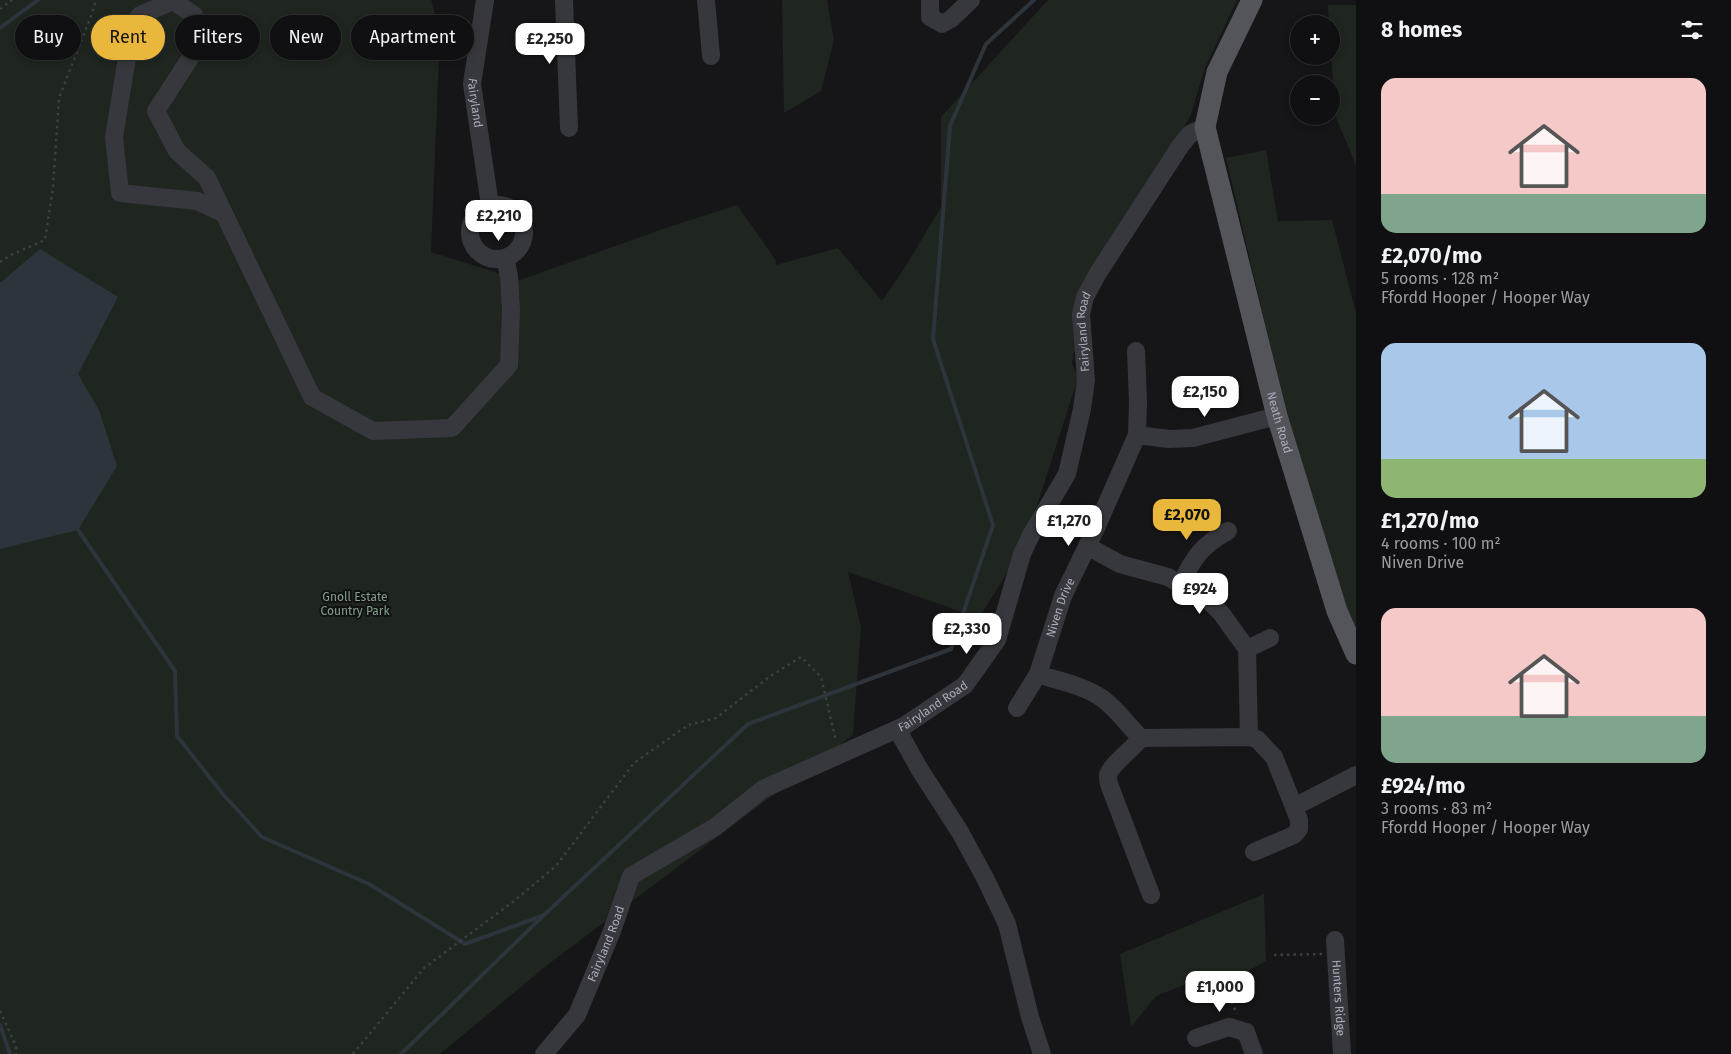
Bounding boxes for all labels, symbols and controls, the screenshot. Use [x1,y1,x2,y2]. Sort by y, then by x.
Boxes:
chip: Buy [15,15,81,60]
chip: Rent [91,15,165,60]
chip: Filters [175,15,260,60]
chip: New [270,15,341,60]
chip: Apartment [351,15,474,60]
map controls [1290,15,1340,125]
button: + [1290,15,1340,65]
icon: filters [1678,16,1706,44]
text: 8 homes [1381,17,1462,43]
pin: £2,250 [509,22,591,65]
text: £2,250 [527,29,573,48]
button: − [1290,75,1340,125]
street label: Fairyland [465,77,485,128]
icon: home [1499,111,1589,201]
pin: £2,210 [458,200,540,242]
text: £2,210 [476,206,522,225]
text: £2,070/mo [1381,243,1482,269]
text: 5 rooms · 128 m² [1381,269,1499,288]
text: Ffordd Hooper / Hooper Way [1381,288,1590,307]
street label: Fairyland Road [1074,289,1094,372]
pin: £2,150 [1164,376,1246,418]
icon: home [1499,376,1589,466]
text: £2,150 [1183,382,1227,401]
street label: Neath Road [1264,390,1295,455]
pin: £2,070 [1146,498,1228,541]
pin: £1,270 [1028,504,1110,547]
text: £2,070 [1164,505,1210,524]
text: £1,270/mo [1381,508,1479,534]
text: £1,270 [1047,511,1091,530]
text: 4 rooms · 100 m² [1381,534,1501,553]
text: Niven Drive [1381,553,1464,572]
pin: £924 [1170,572,1230,615]
street label: Niven Drive [1043,576,1078,639]
text: £924 [1183,579,1217,598]
park label: Gnoll Estate Country Park [320,590,390,618]
pin: £2,330 [926,612,1008,655]
text: £2,330 [944,619,991,638]
icon: home [1499,641,1589,731]
street label: Fairyland Road [896,678,970,735]
text: £924/mo [1381,773,1465,799]
text: 3 rooms · 83 m² [1381,799,1492,818]
text: Ffordd Hooper / Hooper Way [1381,818,1590,837]
street label: Fairyland Road [585,904,627,984]
street label: Hunters Ridge [1329,959,1348,1037]
pin: £1,000 [1179,970,1261,1013]
text: £1,000 [1196,977,1244,996]

